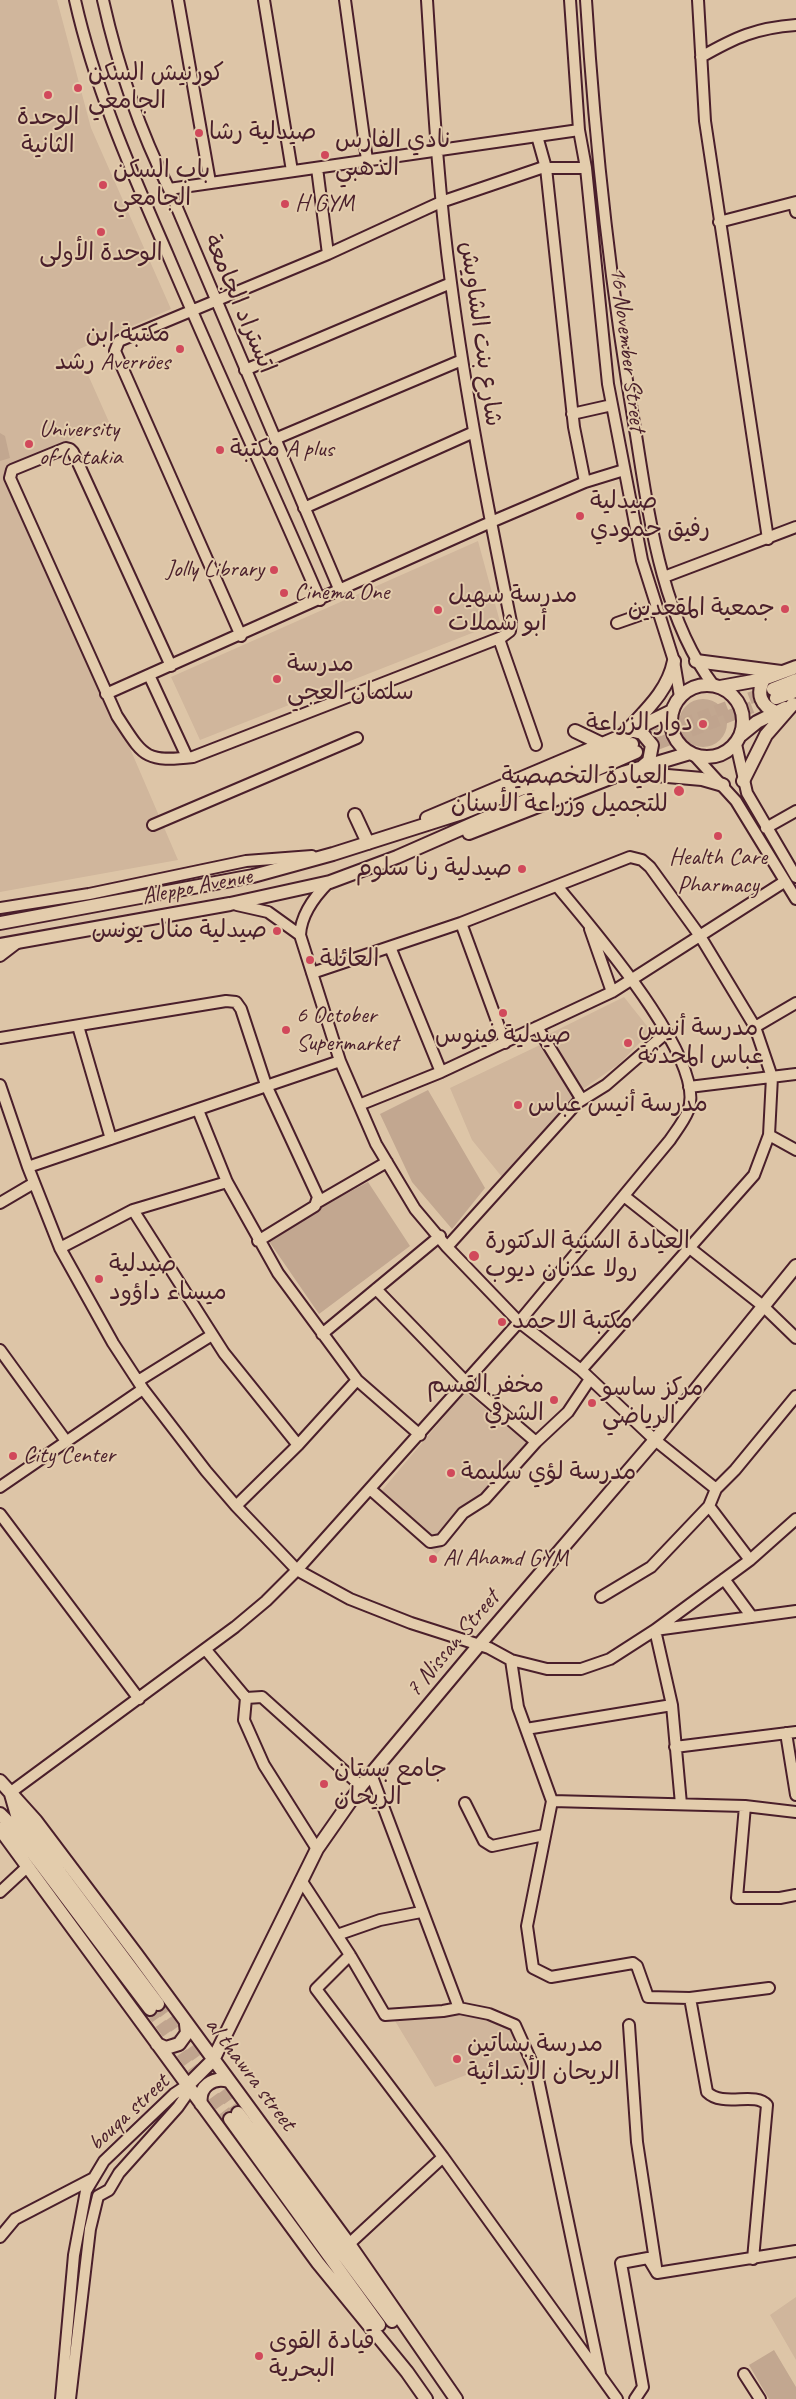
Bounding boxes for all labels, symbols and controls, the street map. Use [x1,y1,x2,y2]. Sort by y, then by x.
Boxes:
place label: كورنيش السكن الجامعي [88,60,224,116]
marker: كورنيش السكن الجامعي [72,82,84,94]
marker: الوحدة الثانية [42,89,54,101]
place label: الوحدة الثانية [17,104,79,160]
place label: صيدلية رشا [209,119,316,147]
marker: صيدلية رشا [193,127,205,139]
place label: نادي الفارس الذهبي [335,127,450,183]
marker: نادي الفارس الذهبي [319,149,331,161]
place label: باب السكن الجامعي [113,157,210,213]
marker: باب السكن الجامعي [97,179,109,191]
place label: H GYM [295,190,354,218]
marker: H GYM [279,198,291,210]
marker: الوحدة الأولى [95,226,107,238]
street label: اتستراد الجامعة [197,230,281,378]
place label: الوحدة الأولى [39,240,163,268]
street label: شارع بنت الشاويش [453,240,507,428]
street label: 16 November Street [603,265,651,433]
place label: مكتبة ابن رشد Averröes [55,321,170,377]
marker: مكتبة ابن رشد Averröes [174,343,186,355]
place label: University of Latakia [39,416,122,472]
place label: مكتبة A plus [230,436,334,464]
marker: University of Latakia [23,438,35,450]
marker: مكتبة A plus [214,444,226,456]
place label: صيدلية رفيق حمودي [590,488,710,544]
marker: صيدلية رفيق حمودي [574,510,586,522]
place label: Jolly Library [166,556,264,584]
marker: Jolly Library [268,564,280,576]
place label: Cinema One [294,579,389,607]
place label: مدرسة سهيل أبو شملات [448,582,577,638]
marker: Cinema One [278,587,290,599]
place label: جمعية المقعدين [628,595,775,623]
marker: جمعية المقعدين [779,603,791,615]
marker: مدرسة سهيل أبو شملات [432,604,444,616]
place label: مدرسة سلمان العجي [287,651,414,707]
marker: مدرسة سلمان العجي [271,673,283,685]
place label: دوار الزراعة [586,710,693,738]
marker: دوار الزراعة [697,718,709,730]
place label: العيادة التخصصية للتجميل وزراعة الأسنان [451,763,668,819]
marker: العيادة التخصصية للتجميل وزراعة الأسنان [672,784,686,798]
marker: Health Care Pharmacy [712,830,724,842]
place label: Health Care Pharmacy [669,844,767,900]
place label: صيدلية رنا سلوم [356,855,512,883]
street label: Aleppo Avenue [140,862,254,912]
marker: صيدلية رنا سلوم [516,863,528,875]
place label: صيدلية منال يونس [92,917,267,945]
marker: صيدلية منال يونس [271,925,283,937]
place label: العائلة [320,946,379,974]
marker: العائلة [304,954,316,966]
place label: 6 October Supermarket [296,1002,398,1058]
marker: صيدلية فينوس [497,1007,509,1019]
place label: مدرسة أنيس عباس المحدثة [638,1015,764,1071]
place label: صيدلية فينوس [435,1022,571,1050]
marker: 6 October Supermarket [280,1024,292,1036]
marker: مدرسة أنيس عباس المحدثة [622,1037,634,1049]
place label: مدرسة أنيس عباس [528,1091,708,1119]
marker: مدرسة أنيس عباس [512,1099,524,1111]
place label: العيادة السنية الدكتورة رولا عدنان ديوب [485,1228,690,1284]
marker: العيادة السنية الدكتورة رولا عدنان ديوب [467,1249,481,1263]
place label: صيدلية ميساء داؤود [109,1251,227,1307]
marker: صيدلية ميساء داؤود [93,1273,105,1285]
place label: مكتبة الاحمد [512,1308,632,1336]
marker: مكتبة الاحمد [496,1316,508,1328]
place label: مخفر القسم الشرقي [427,1372,544,1428]
place label: مركز ساسو الرياضي [602,1375,703,1431]
marker: مخفر القسم الشرقي [548,1394,560,1406]
marker: مركز ساسو الرياضي [586,1397,598,1409]
place label: City Center [23,1442,115,1470]
marker: City Center [7,1450,19,1462]
place label: مدرسة لؤي سليمة [461,1459,636,1487]
marker: مدرسة لؤي سليمة [445,1467,457,1479]
place label: Al Ahamd GYM [443,1545,568,1573]
marker: Al Ahamd GYM [427,1553,439,1565]
street label: 7 Nissan Street [400,1585,506,1703]
place label: جامع بستان الريحان [334,1756,447,1812]
marker: جامع بستان الريحان [318,1778,330,1790]
street label: al thawra street [198,2012,302,2136]
place label: مدرسة بساتين الريحان الأبتدائية [467,2031,620,2087]
marker: مدرسة بساتين الريحان الأبتدائية [451,2053,463,2065]
street label: bouqa street [82,2068,176,2158]
place label: قيادة القوى البحرية [269,2328,375,2384]
marker: قيادة القوى البحرية [253,2350,265,2362]

